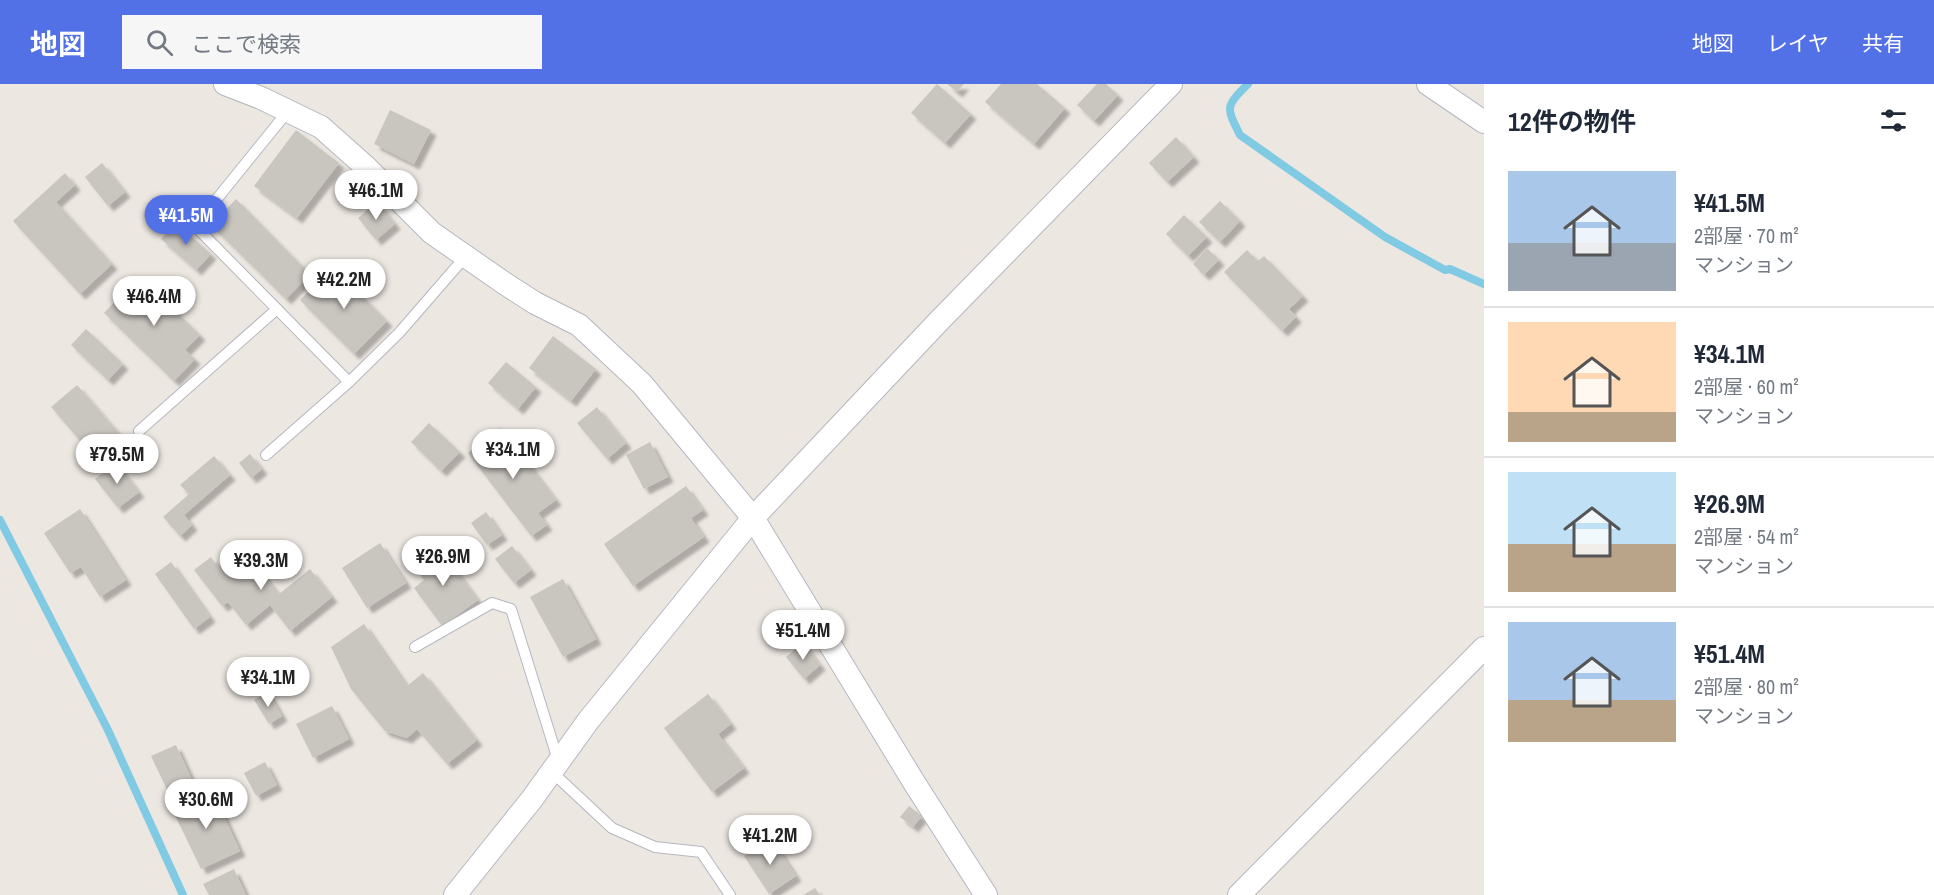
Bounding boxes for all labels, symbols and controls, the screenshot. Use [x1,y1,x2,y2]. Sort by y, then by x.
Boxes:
search box [122,15,542,69]
text: 地図 [30,25,86,63]
icon: search [143,26,176,59]
text: ここで検索 [191,29,301,59]
text: 地図 [1692,29,1734,58]
text: レイヤ [1767,29,1829,58]
text: 共有 [1862,29,1904,58]
text: 12件の物件 [1508,104,1636,139]
icon: filters [1877,104,1910,137]
pin: ¥46.1M [327,170,425,221]
text: ¥46.1M [349,176,403,203]
text: ¥41.5M [1694,185,1765,220]
pin: ¥41.5M [137,195,235,246]
icon: home [1556,195,1628,267]
text: ¥41.5M [159,201,213,228]
text: 2部屋 · 70 m² [1694,222,1799,249]
text: マンション [1694,251,1794,278]
pin: ¥42.2M [295,259,393,310]
text: ¥42.2M [317,265,371,292]
pin: ¥46.4M [105,276,203,327]
text: ¥46.4M [127,282,181,309]
text: ¥34.1M [1694,336,1765,371]
icon: home [1556,346,1628,418]
text: 2部屋 · 60 m² [1694,373,1799,400]
text: マンション [1694,402,1794,429]
pin: ¥34.1M [464,429,562,480]
pin: ¥79.5M [68,434,166,485]
text: ¥34.1M [486,435,540,462]
text: ¥79.5M [90,440,144,467]
text: ¥26.9M [1694,486,1765,521]
icon: home [1556,496,1628,568]
text: 2部屋 · 54 m² [1694,523,1799,550]
pin: ¥26.9M [394,536,492,587]
pin: ¥39.3M [212,540,310,591]
text: ¥26.9M [416,542,470,569]
text: ¥39.3M [234,546,288,573]
text: マンション [1694,552,1794,579]
pin: ¥51.4M [754,610,852,661]
text: ¥51.4M [776,616,830,643]
text: ¥51.4M [1694,636,1765,671]
icon: home [1556,646,1628,718]
pin: ¥34.1M [219,657,317,708]
text: ¥34.1M [241,663,295,690]
text: 2部屋 · 80 m² [1694,673,1799,700]
text: マンション [1694,702,1794,729]
pin: ¥30.6M [157,779,255,830]
text: ¥30.6M [179,785,233,812]
pin: ¥41.2M [721,815,819,866]
text: ¥41.2M [743,821,797,848]

